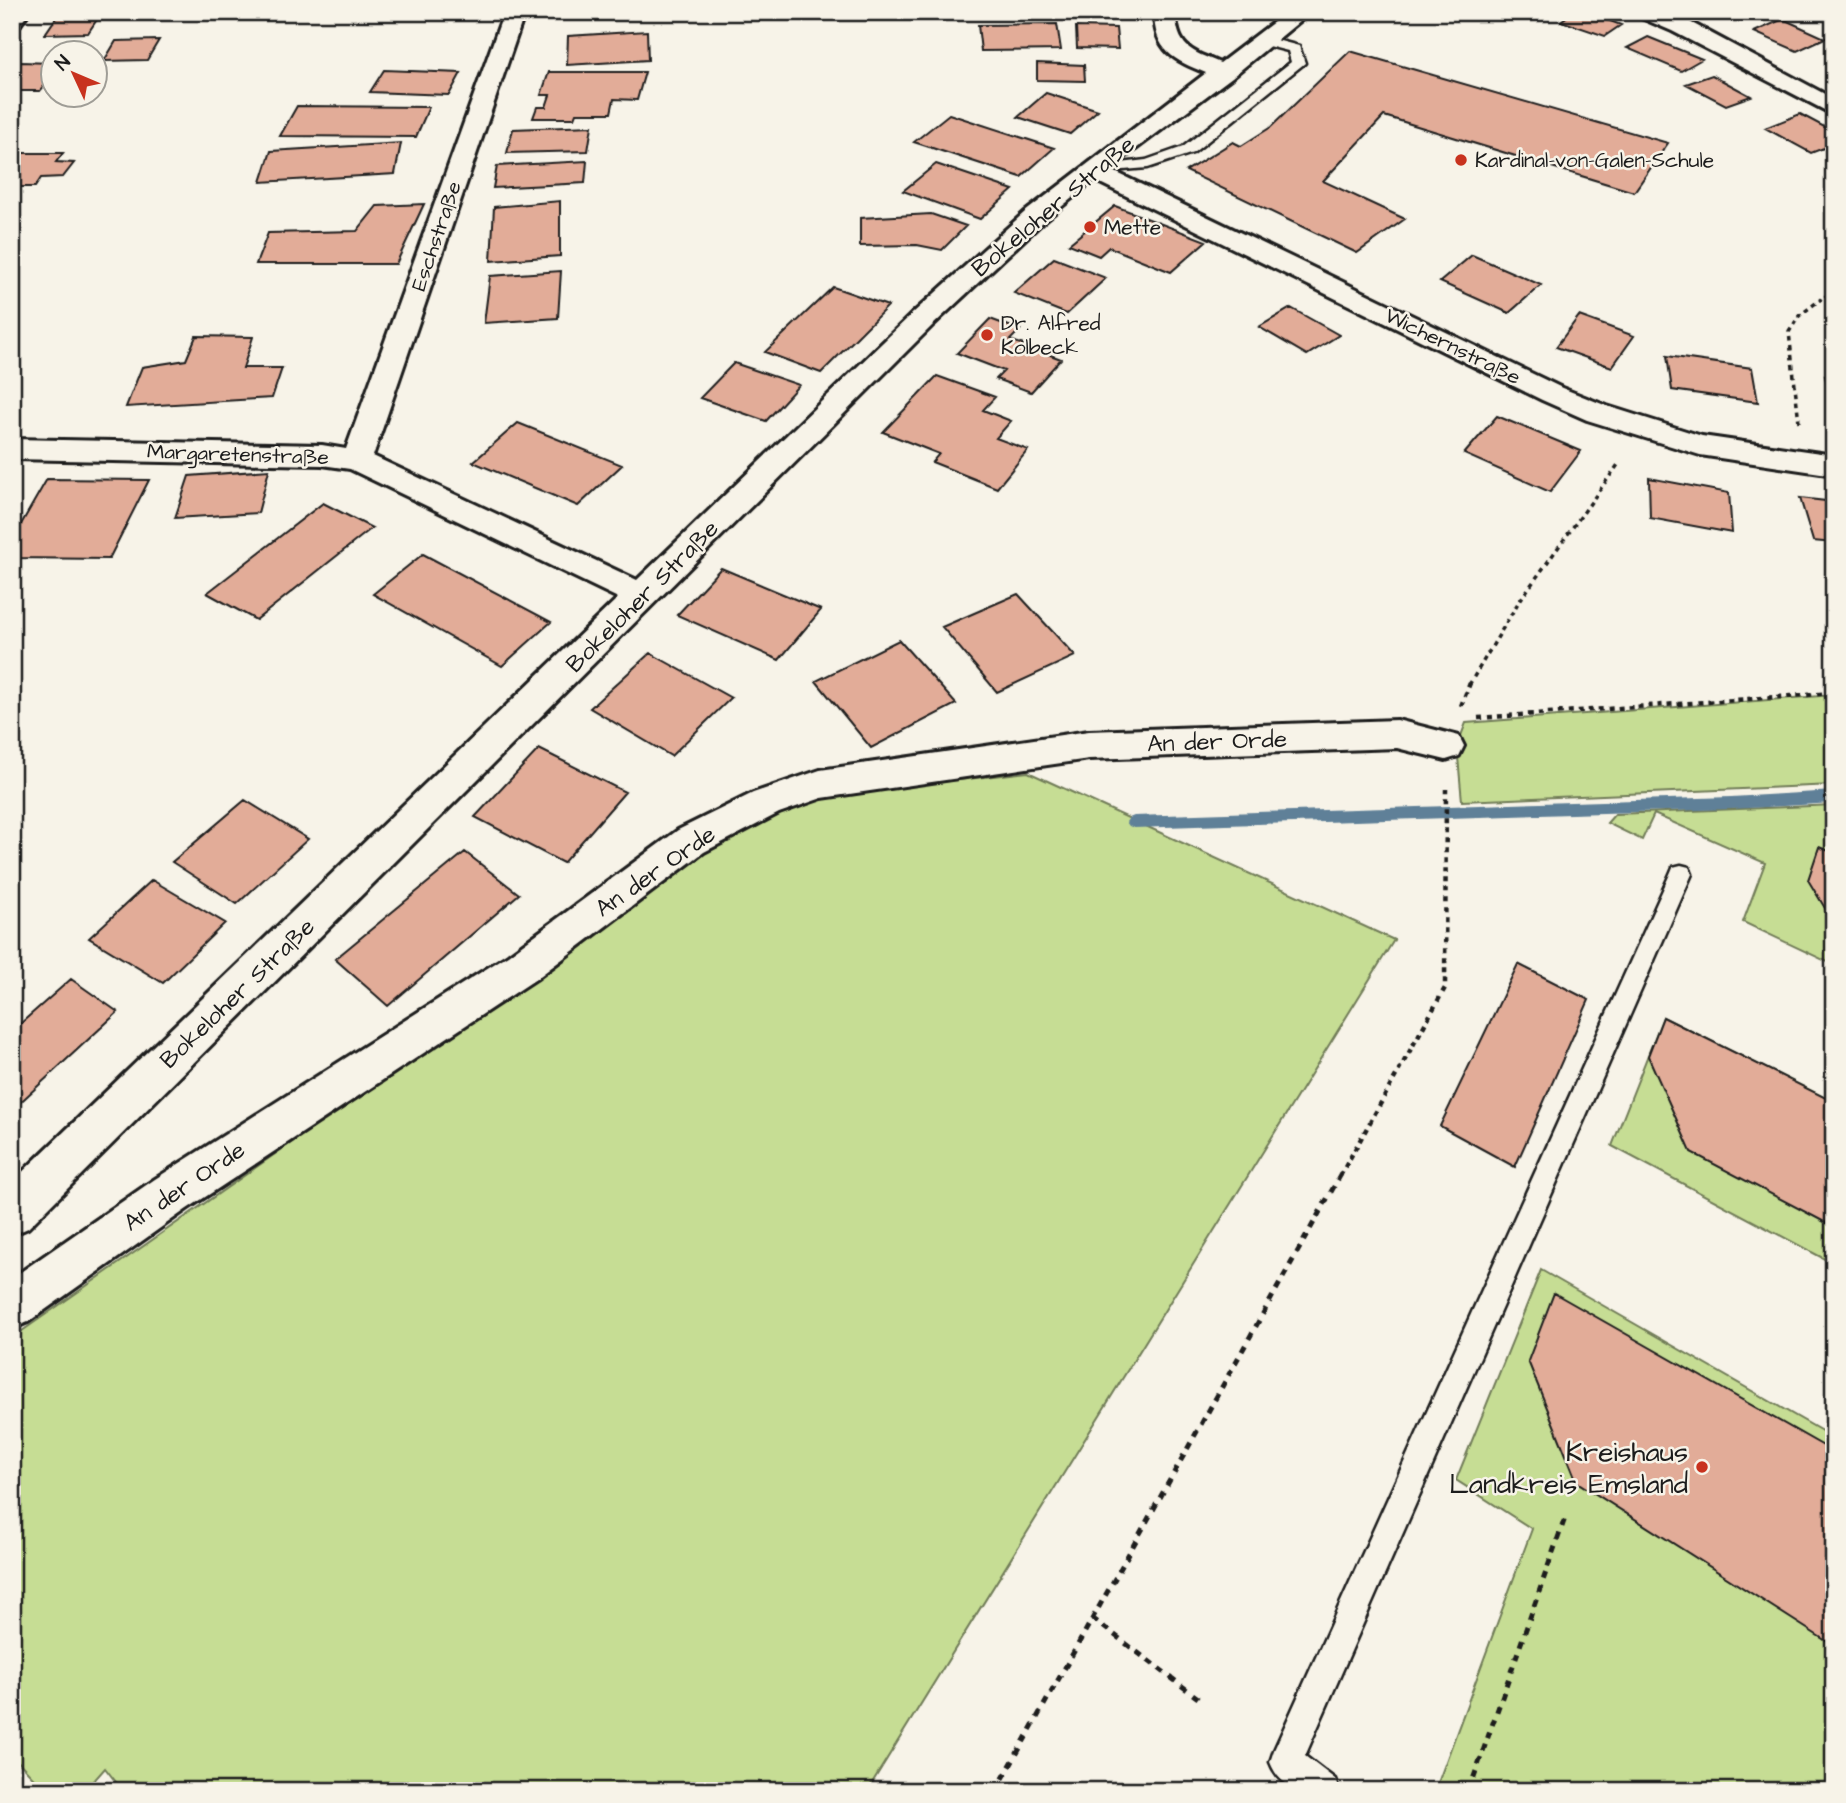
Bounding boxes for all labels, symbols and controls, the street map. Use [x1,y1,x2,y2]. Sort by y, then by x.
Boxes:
north arrow [38,38,108,108]
text: N [49,50,77,77]
street label: Bokeloher Straße [965,128,1143,285]
place label: Kardinal-von-Galen-Schule [1475,146,1714,175]
marker: Kardinal-von-Galen-Schule [1453,152,1469,168]
street label: Eschstraße [404,177,469,295]
place label: Mette [1104,213,1161,242]
marker: Mette [1082,219,1098,235]
street label: Wichernstraße [1380,301,1525,392]
place label: Dr. Alfred Kolbeck [1001,309,1101,362]
marker: Dr. Alfred Kolbeck [979,327,995,343]
street label: Margaretenstraße [146,437,329,474]
street label: Bokeloher Straße [559,513,727,681]
street label: An der Orde [1147,723,1287,761]
street label: An der Orde [589,818,723,926]
street label: Bokeloher Straße [153,911,323,1077]
street label: An der Orde [117,1134,252,1240]
place label: Kreishaus Landkreis Emsland [1449,1433,1688,1504]
marker: Kreishaus Landkreis Emsland [1694,1459,1710,1475]

